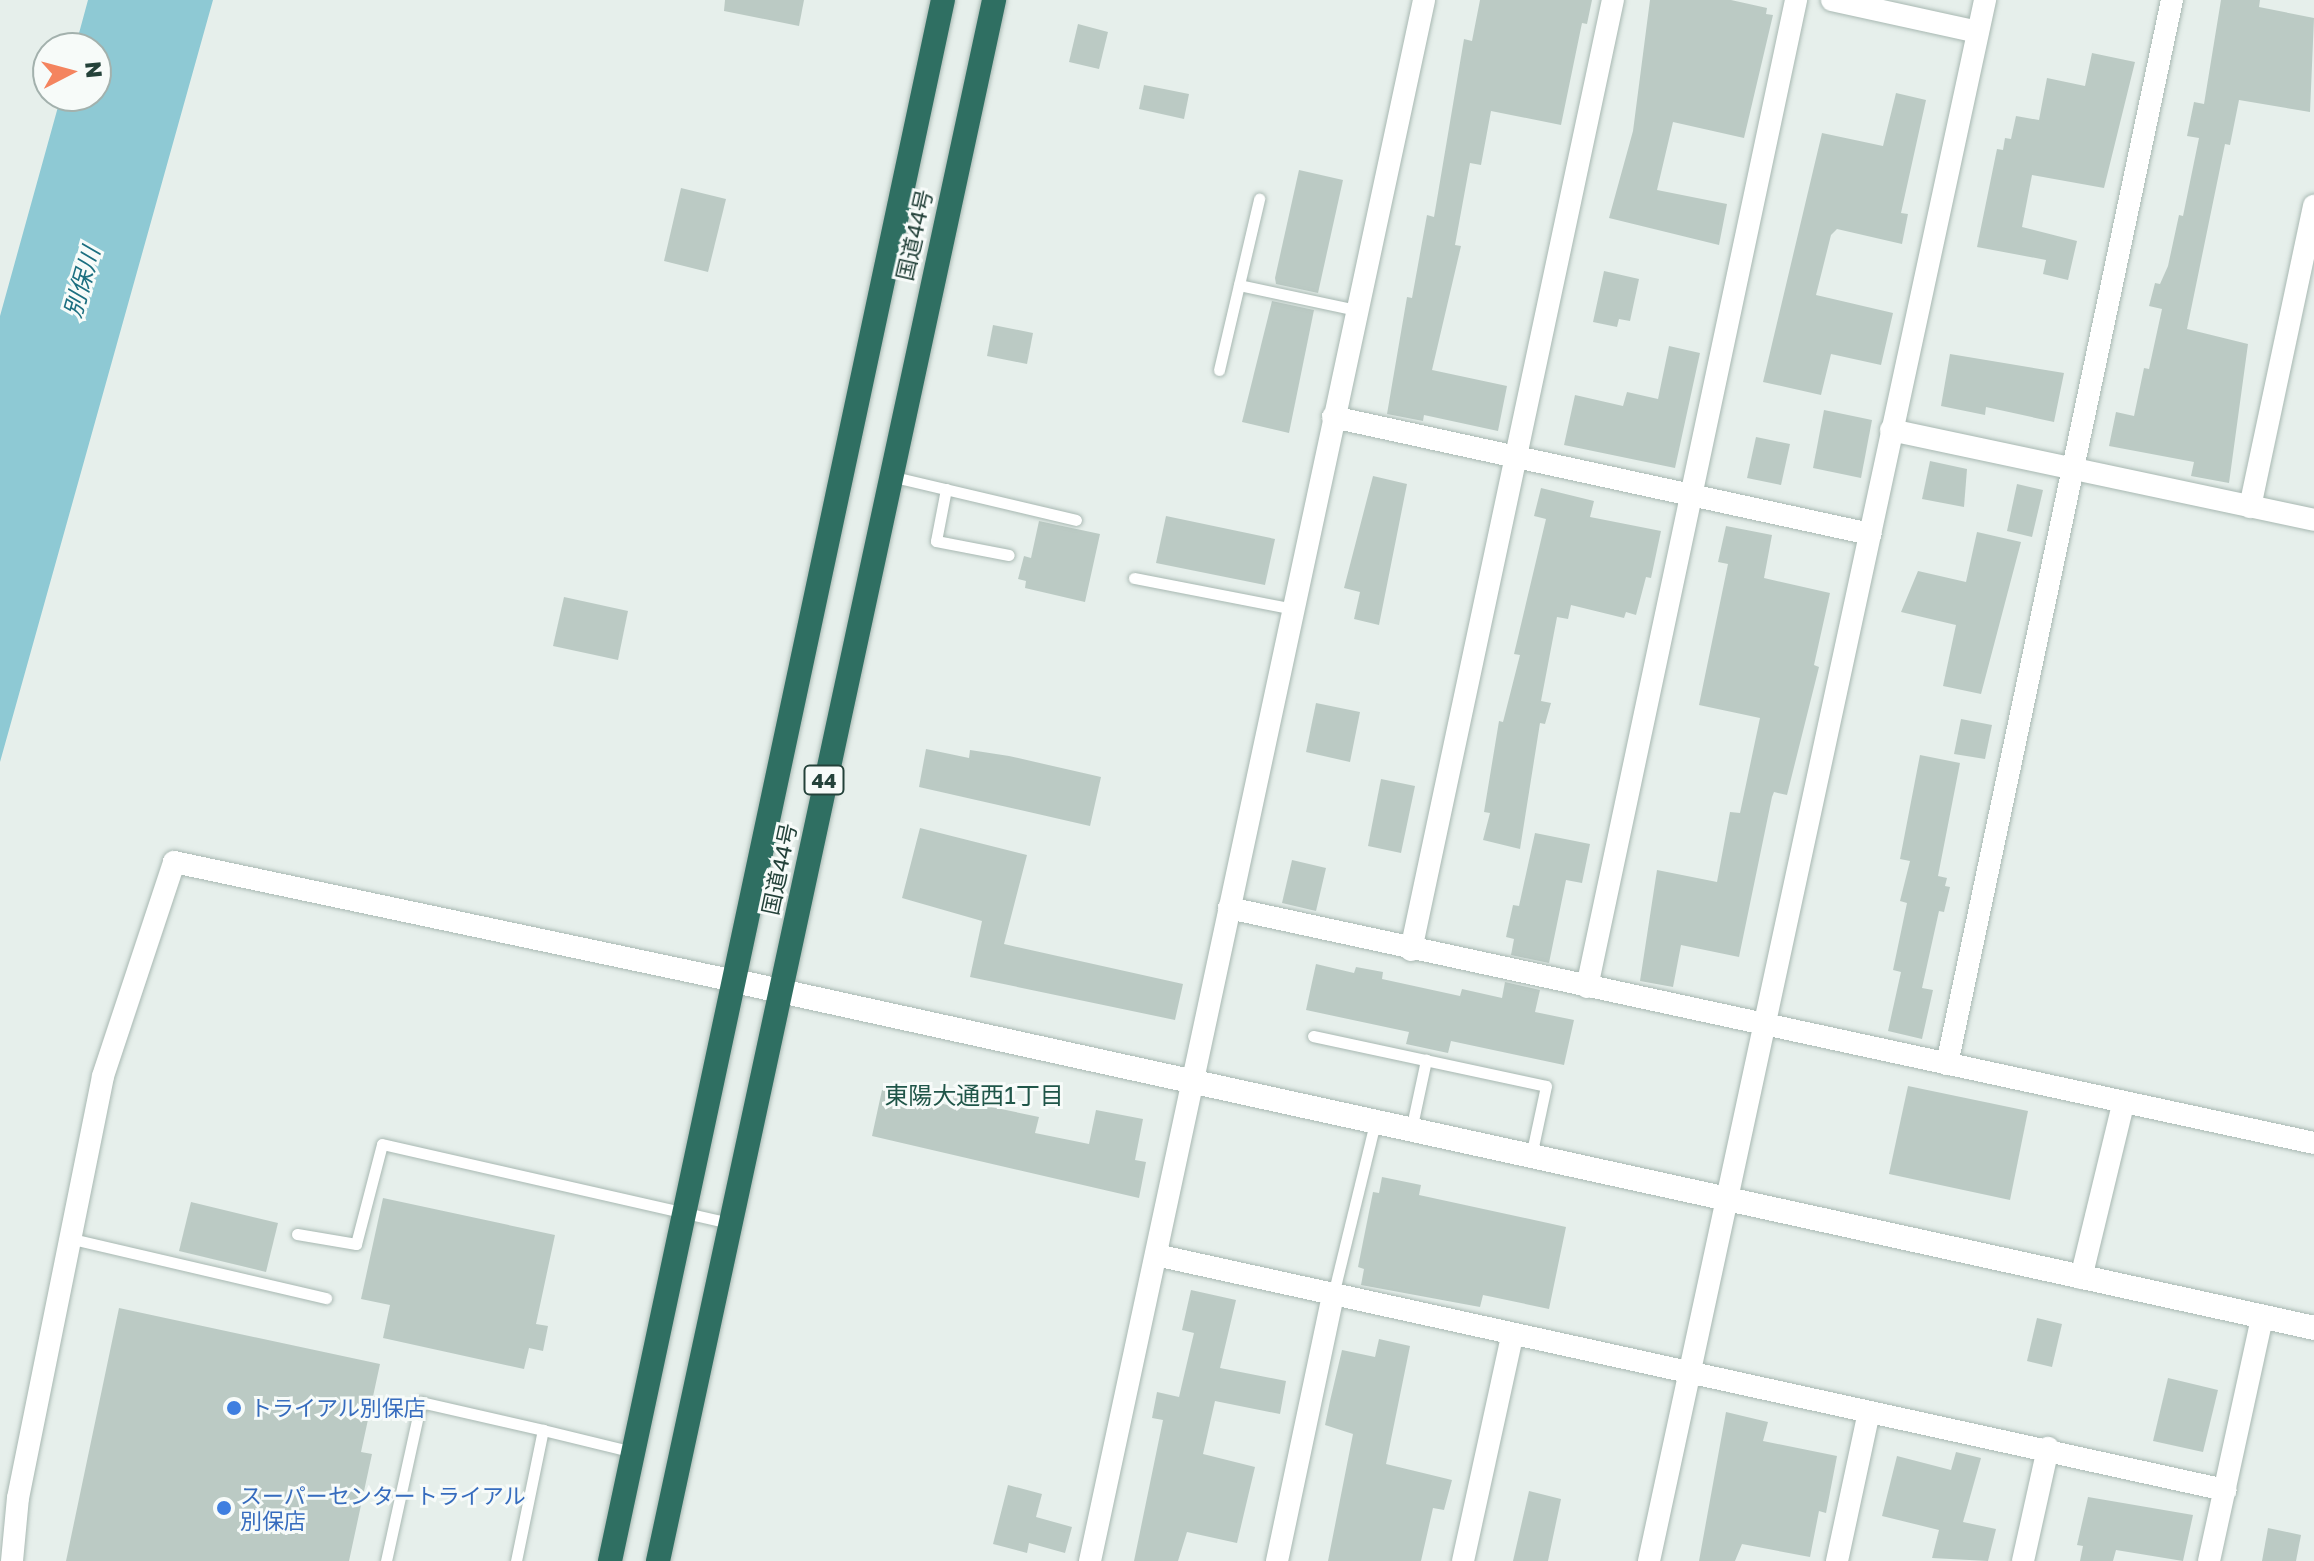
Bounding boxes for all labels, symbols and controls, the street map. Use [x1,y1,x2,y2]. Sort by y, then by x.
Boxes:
north arrow [32,32,112,112]
text: N [80,60,109,79]
street label: 国道44号 [891,187,937,283]
water label: 別保川 [57,243,105,321]
road number: 44 [802,764,846,796]
street label: 国道44号 [756,821,802,917]
district label: 東陽大通西1丁目 [884,1081,1064,1109]
place label: トライアル別保店 [250,1395,426,1421]
marker: トライアル別保店 [225,1399,243,1417]
place label: スーパーセンタートライアル 別保店 [240,1482,526,1534]
marker: スーパーセンタートライアル 別保店 [215,1499,233,1517]

